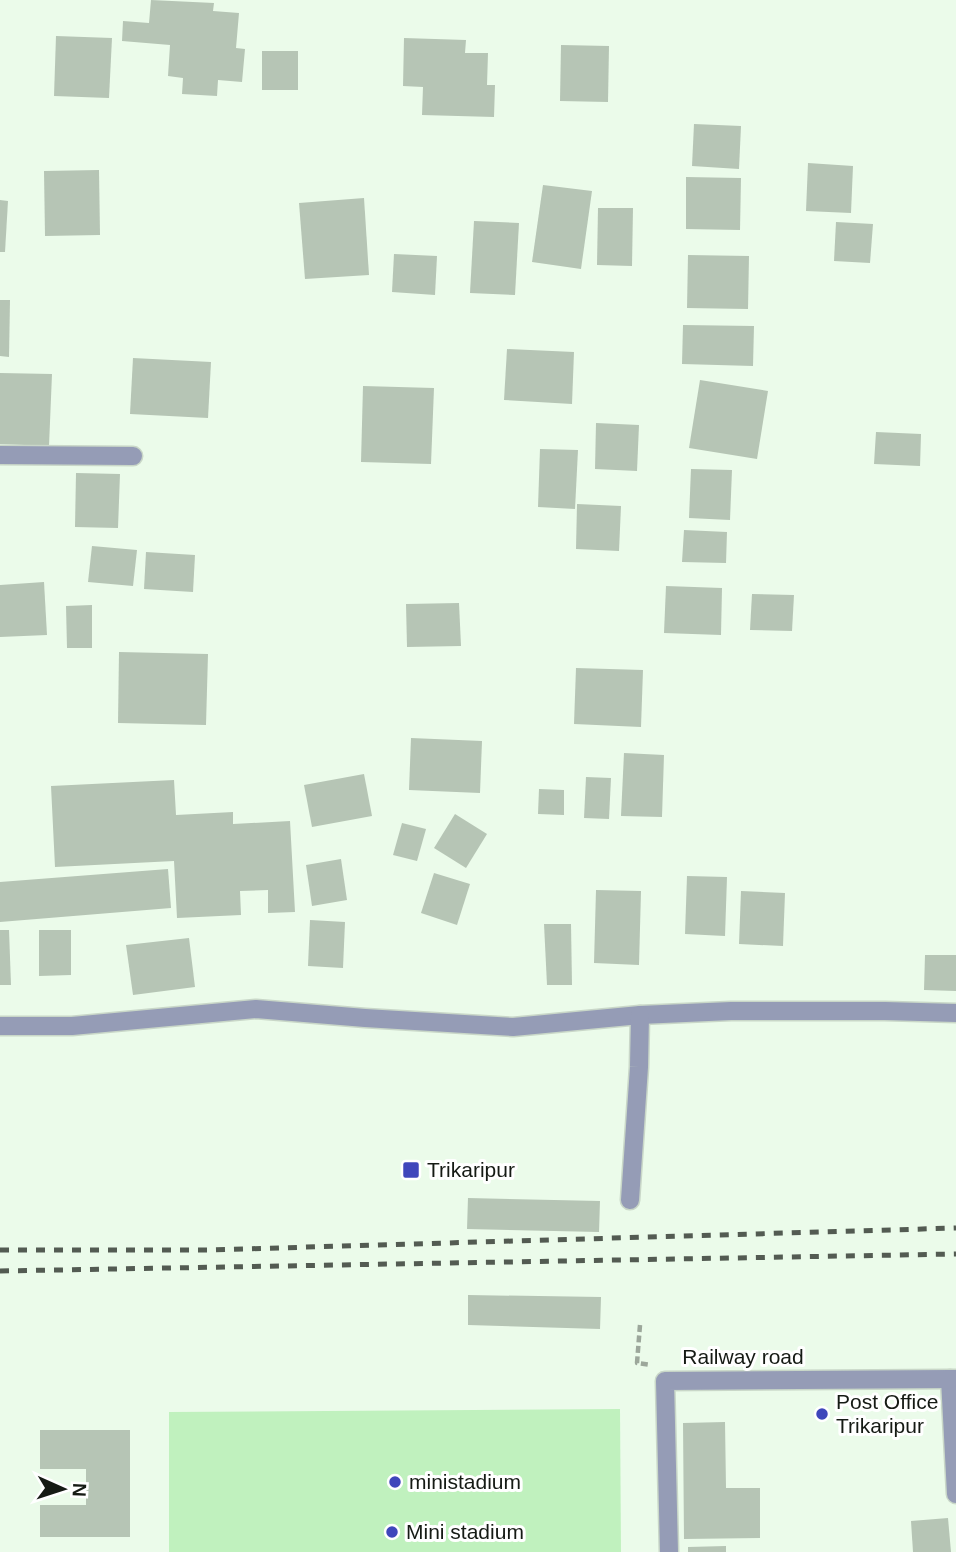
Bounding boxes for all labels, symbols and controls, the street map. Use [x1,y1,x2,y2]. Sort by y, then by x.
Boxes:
place label: Trikaripur [427,1158,515,1181]
marker: Trikaripur [401,1160,421,1180]
street label: Railway road [682,1345,804,1368]
place label: Post Office Trikaripur [836,1390,938,1437]
marker: Post Office Trikaripur [814,1406,830,1422]
north arrow [28,1454,98,1524]
place label: ministadium [409,1470,521,1493]
marker: ministadium [387,1474,403,1490]
text: N [69,1482,90,1497]
place label: Mini stadium [406,1520,524,1543]
marker: Mini stadium [384,1524,400,1540]

